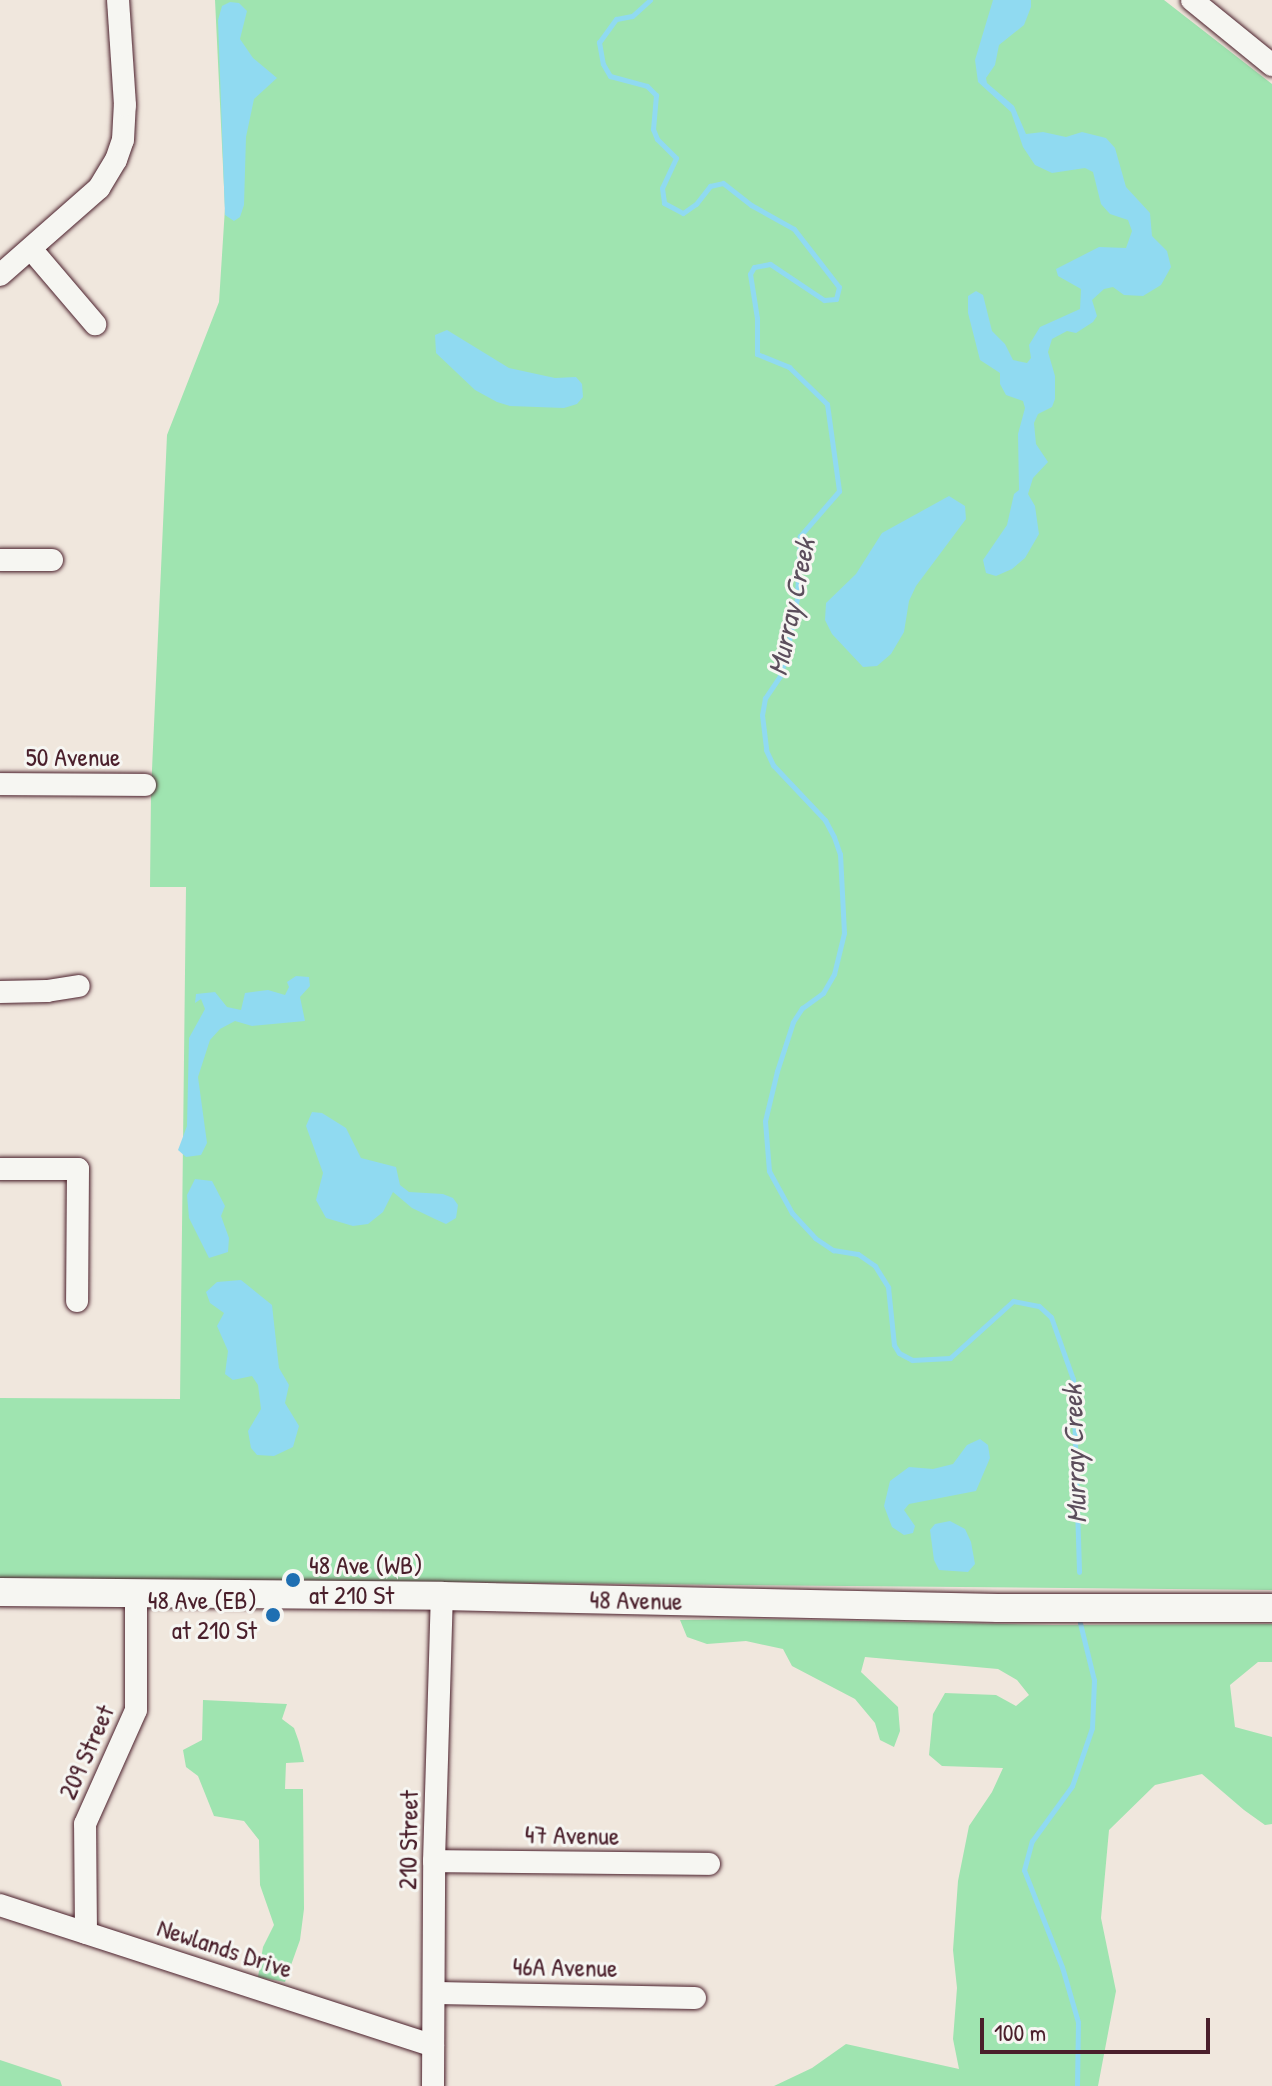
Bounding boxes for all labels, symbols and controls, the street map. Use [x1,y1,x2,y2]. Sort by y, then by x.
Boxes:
water label: Murray Creek [760,536,822,678]
street label: 50 Avenue [26,741,120,773]
water label: Murray Creek [1055,1384,1093,1524]
place label: 48 Ave (WB) at 210 St [309,1549,423,1610]
marker: 48 Ave (WB) at 210 St [284,1571,302,1589]
place label: 48 Ave (EB) at 210 St [148,1584,257,1646]
street label: 48 Avenue [589,1584,683,1616]
marker: 48 Ave (EB) at 210 St [264,1606,282,1624]
street label: 209 Street [51,1700,121,1804]
street label: 210 Street [392,1790,424,1890]
street label: 47 Avenue [524,1819,620,1851]
street label: Newlands Drive [154,1912,296,1984]
street label: 46A Avenue [512,1950,618,1984]
scale bar [984,2002,1214,2052]
text: 100 m [994,2016,1046,2048]

